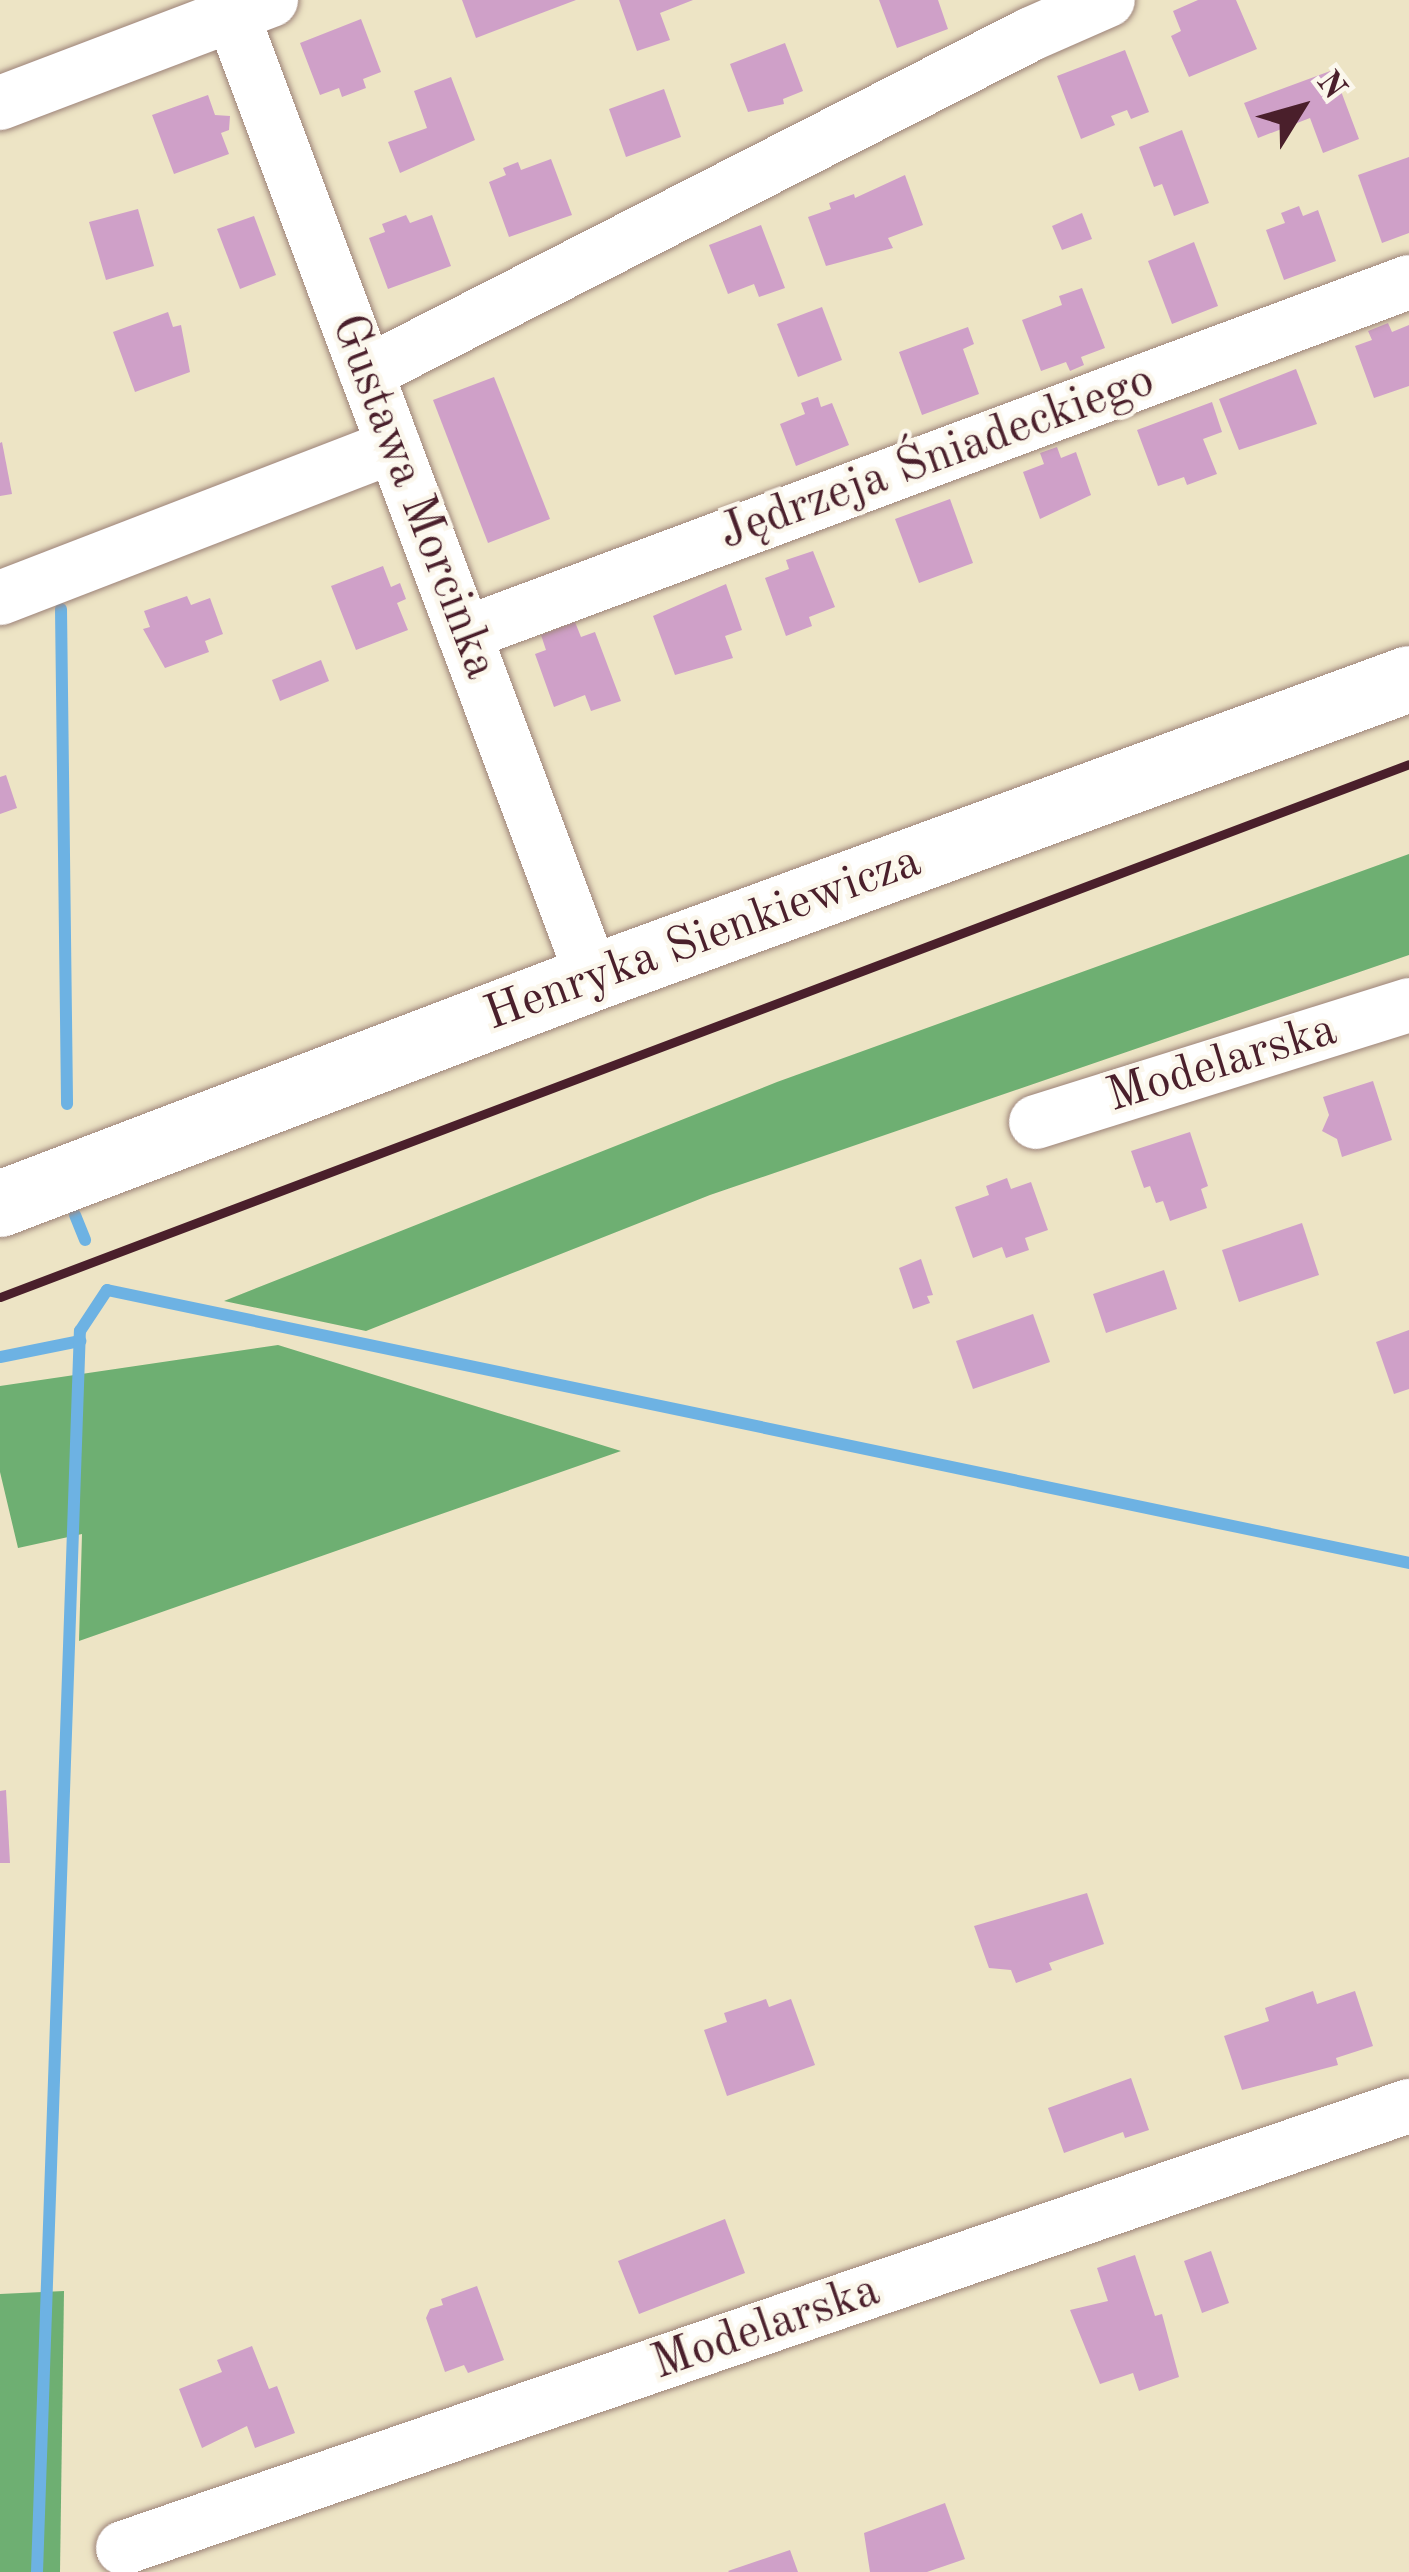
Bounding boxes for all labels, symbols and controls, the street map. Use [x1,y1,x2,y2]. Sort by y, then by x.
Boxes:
north arrow [1241,48,1361,168]
text: N [1309,66,1351,106]
street label: Gustawa Morcinka [317,307,509,687]
street label: Jędrzeja Śniadeckiego [712,353,1162,563]
street label: Henryka Sienkiewicza [477,833,929,1045]
street label: Modelarska [1100,1002,1344,1126]
street label: Modelarska [645,2262,887,2394]

